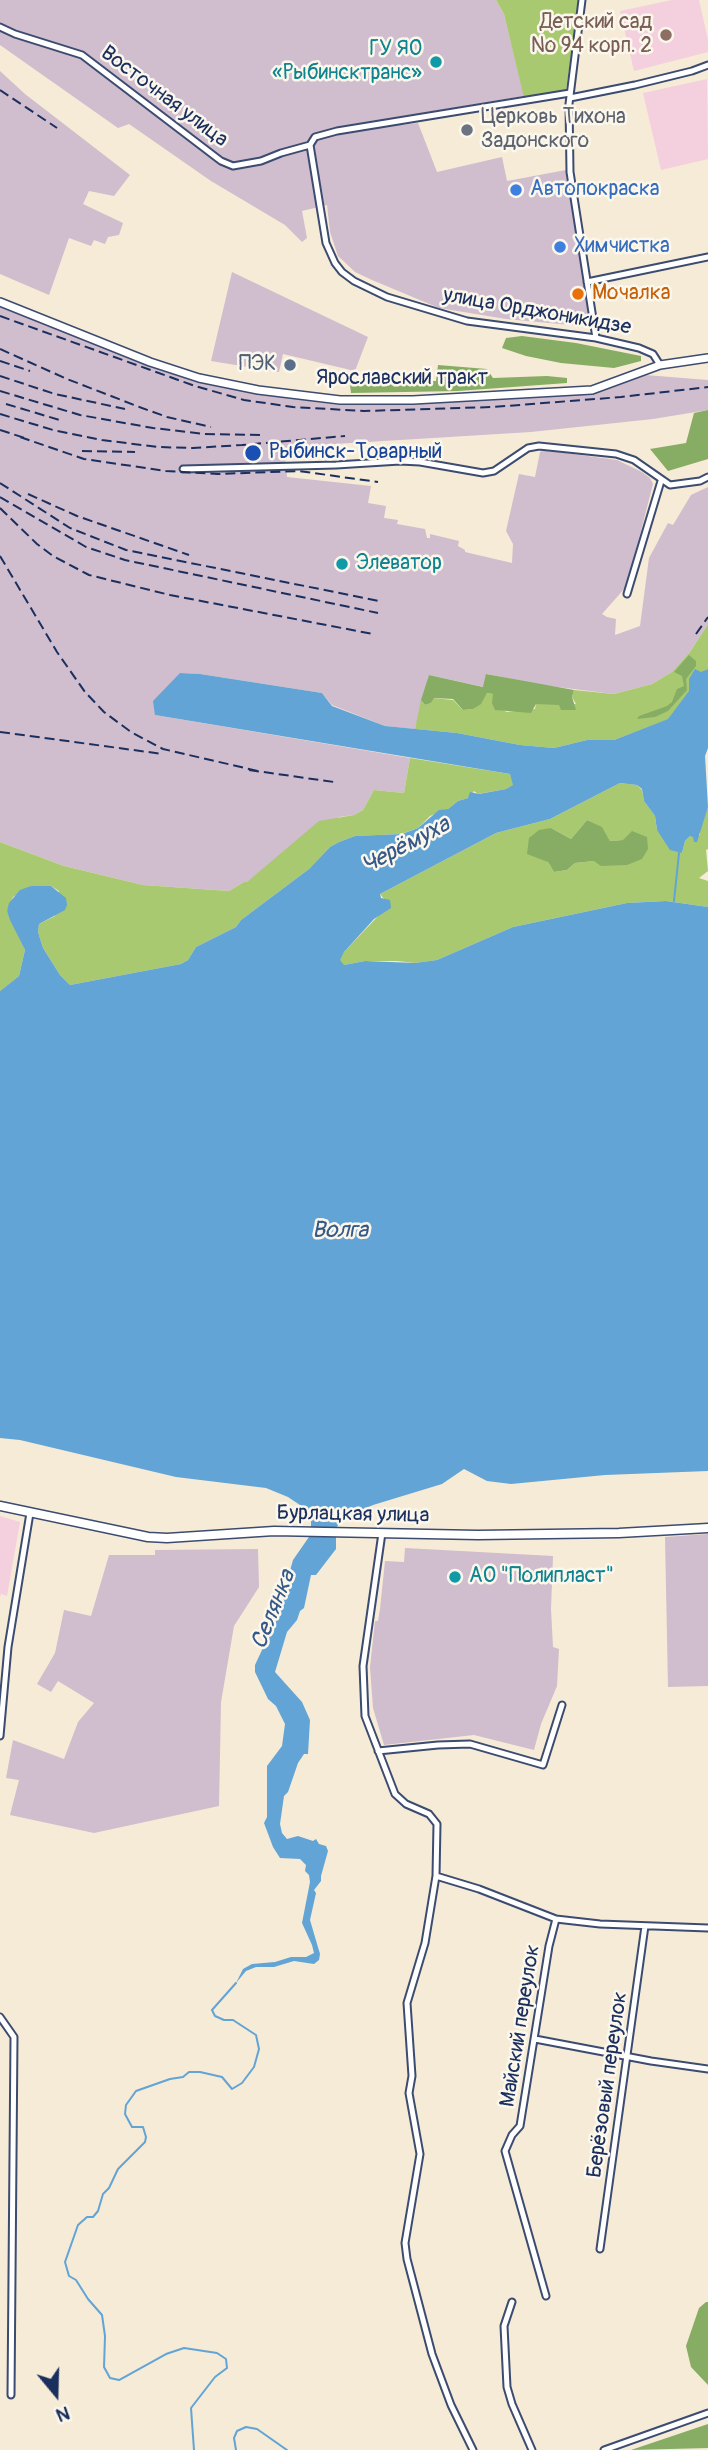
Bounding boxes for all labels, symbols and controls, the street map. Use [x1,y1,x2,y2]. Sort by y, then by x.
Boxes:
place label: Детский сад № 94 корп. 2 [531,10,652,60]
marker: Детский сад № 94 корп. 2 [658,27,674,43]
place label: ГУ ЯО «Рыбинсктранс» [272,37,422,87]
street label: Восточная улица [95,41,233,153]
marker: ГУ ЯО «Рыбинсктранс» [428,54,444,70]
place label: Церковь Тихона Задонского [481,105,626,155]
marker: Церковь Тихона Задонского [459,122,475,138]
place label: Автопокраска [530,177,660,203]
marker: Автопокраска [508,182,524,198]
place label: Химчистка [574,234,670,260]
marker: Химчистка [552,239,568,255]
place label: Мочалка [592,281,670,307]
street label: улица Орджоникидзе [441,283,633,341]
marker: Мочалка [570,286,586,302]
place label: ПЭК [239,352,276,378]
marker: ПЭК [282,357,298,373]
street label: Ярославский тракт [316,366,488,392]
place label: Рыбинск-Товарный [269,440,442,466]
marker: Рыбинск-Товарный [243,443,263,463]
place label: Элеватор [356,551,442,577]
marker: Элеватор [334,556,350,572]
water label: Черёмуха [357,811,455,881]
water label: Волга [312,1217,368,1245]
street label: Бурлацкая улица [276,1501,430,1529]
place label: АО "Полипласт" [469,1564,614,1590]
water label: Селянка [246,1567,302,1653]
marker: АО "Полипласт" [447,1569,463,1585]
street label: Майский переулок [496,1943,546,2109]
street label: Берёзовый переулок [582,1990,634,2180]
north arrow [21,2359,91,2429]
text: N [53,2400,73,2427]

